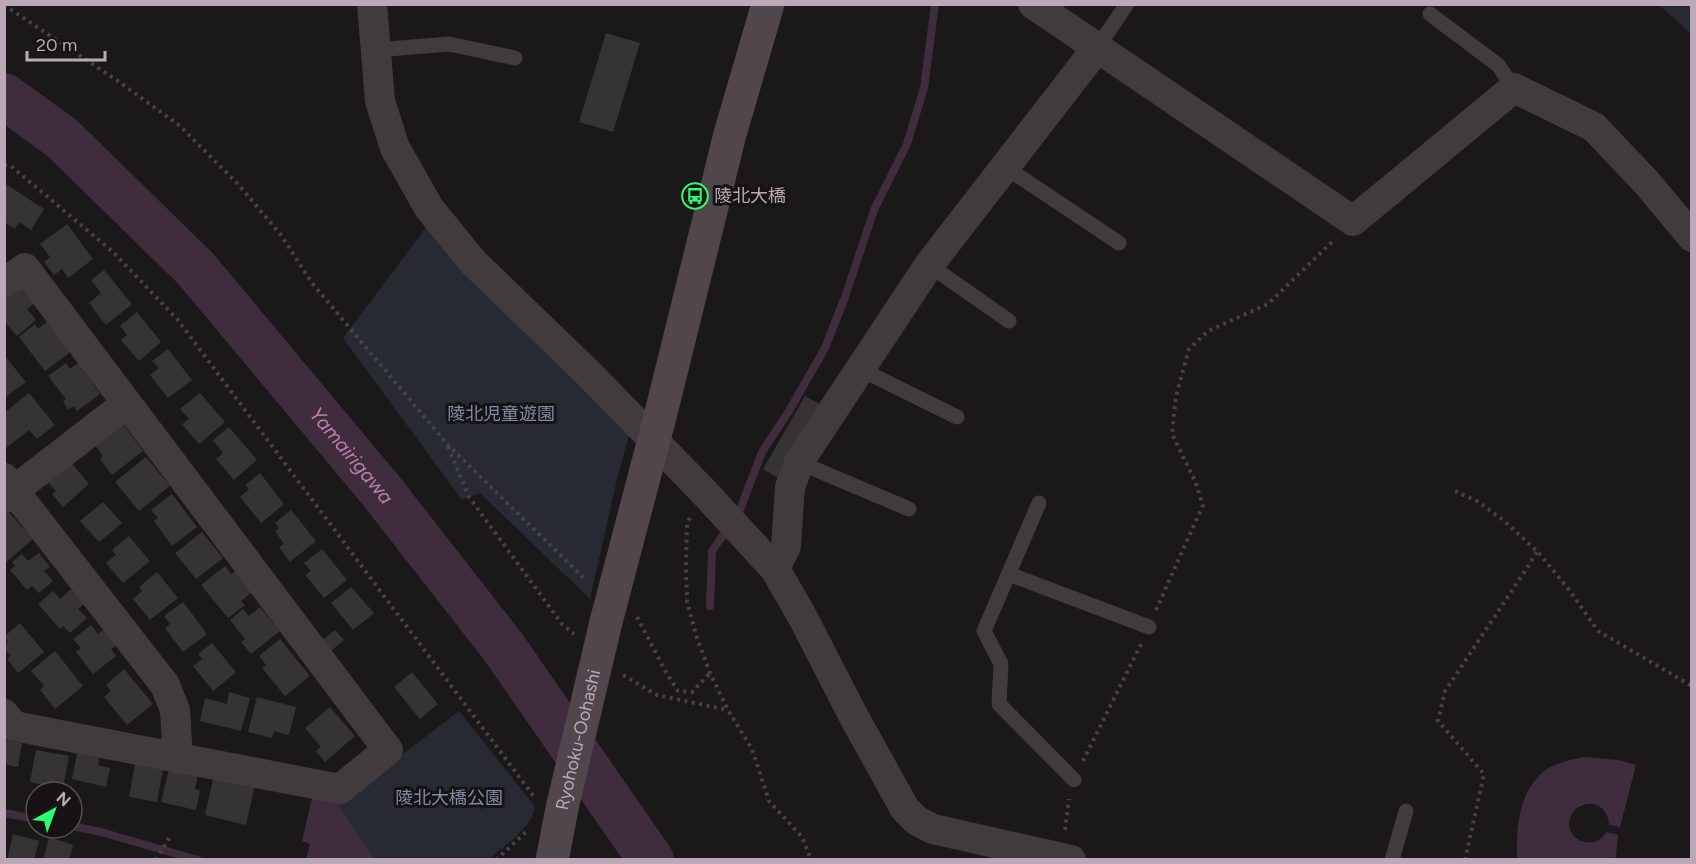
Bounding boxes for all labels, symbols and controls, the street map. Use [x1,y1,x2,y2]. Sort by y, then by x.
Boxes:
scale bar [27,24,105,62]
text: 20 m [36,34,77,56]
bus stop icon: 陵北大橋 [680,181,710,211]
place label: 陵北大橋 [714,185,786,207]
water label: Yamairigawa [305,402,399,509]
park label: 陵北児童遊園 [447,403,555,425]
street label: Ryohoku-Oohashi [551,667,605,812]
north arrow [24,780,84,840]
park label: 陵北大橋公園 [395,787,503,809]
text: N [53,788,74,810]

